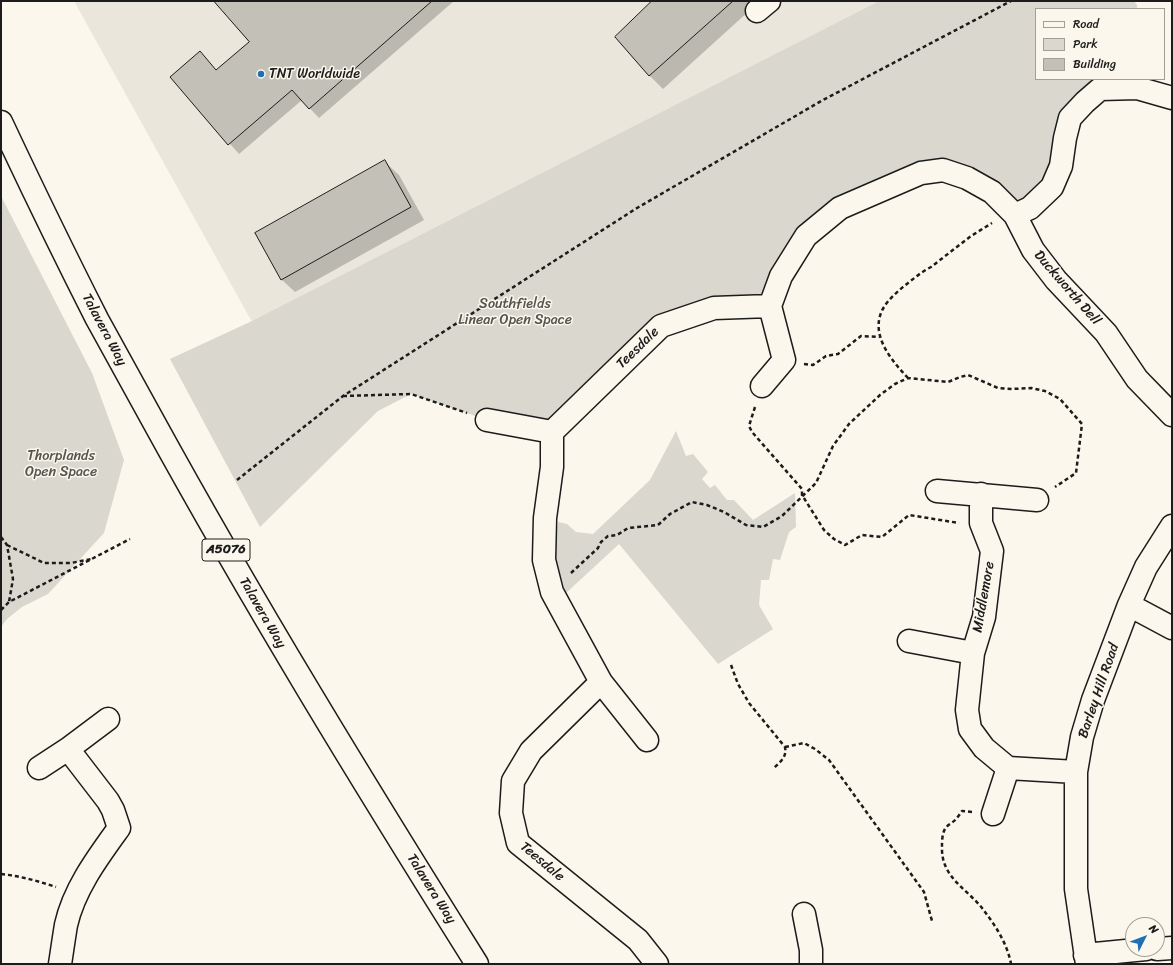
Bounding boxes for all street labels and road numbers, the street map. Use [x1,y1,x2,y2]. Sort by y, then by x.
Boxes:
street label: Duckworth Dell [1030,247,1104,329]
street label: Talavera Way [78,291,130,369]
street label: Teesdale [613,324,663,372]
road number: A5076 [202,539,250,561]
street label: Middlemore [969,560,999,634]
street label: Talavera Way [235,574,289,652]
street label: Barley Hill Road [1075,641,1123,741]
street label: Teesdale [516,839,568,885]
street label: Talavera Way [403,851,459,927]

